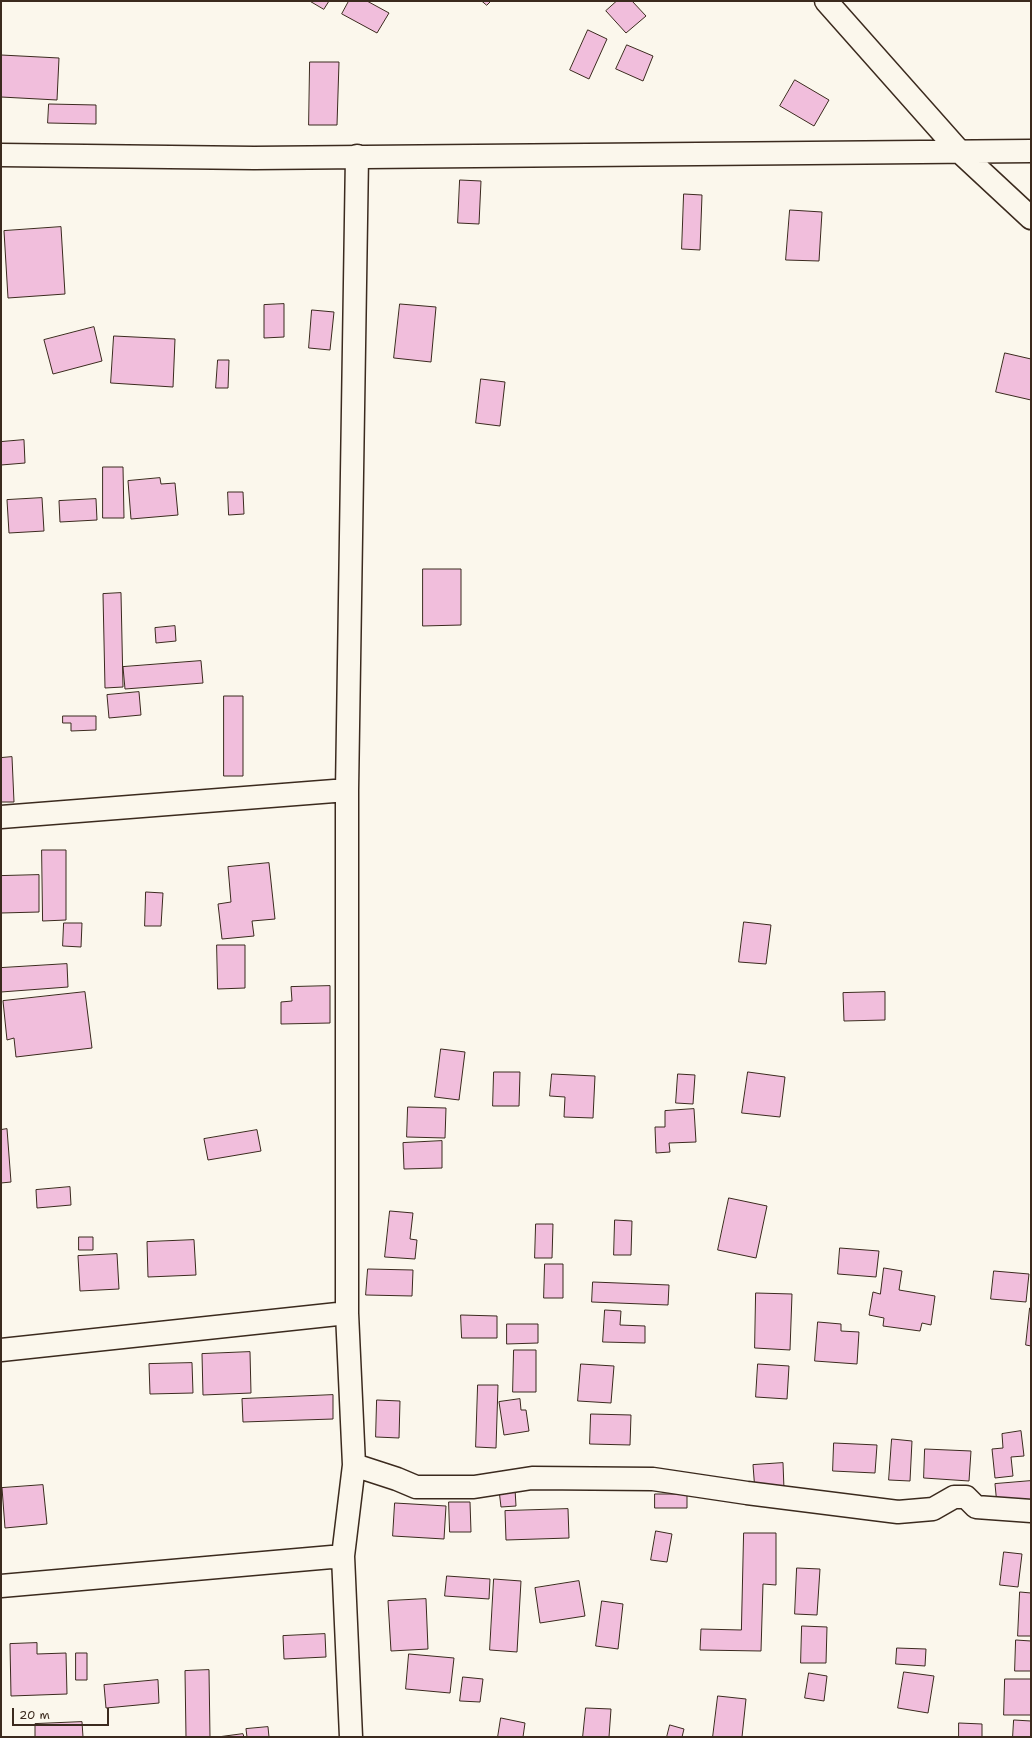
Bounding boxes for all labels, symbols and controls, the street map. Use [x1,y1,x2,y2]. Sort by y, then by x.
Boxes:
scale bar [14,1700,111,1726]
text: 20 m [19,1707,50,1723]

